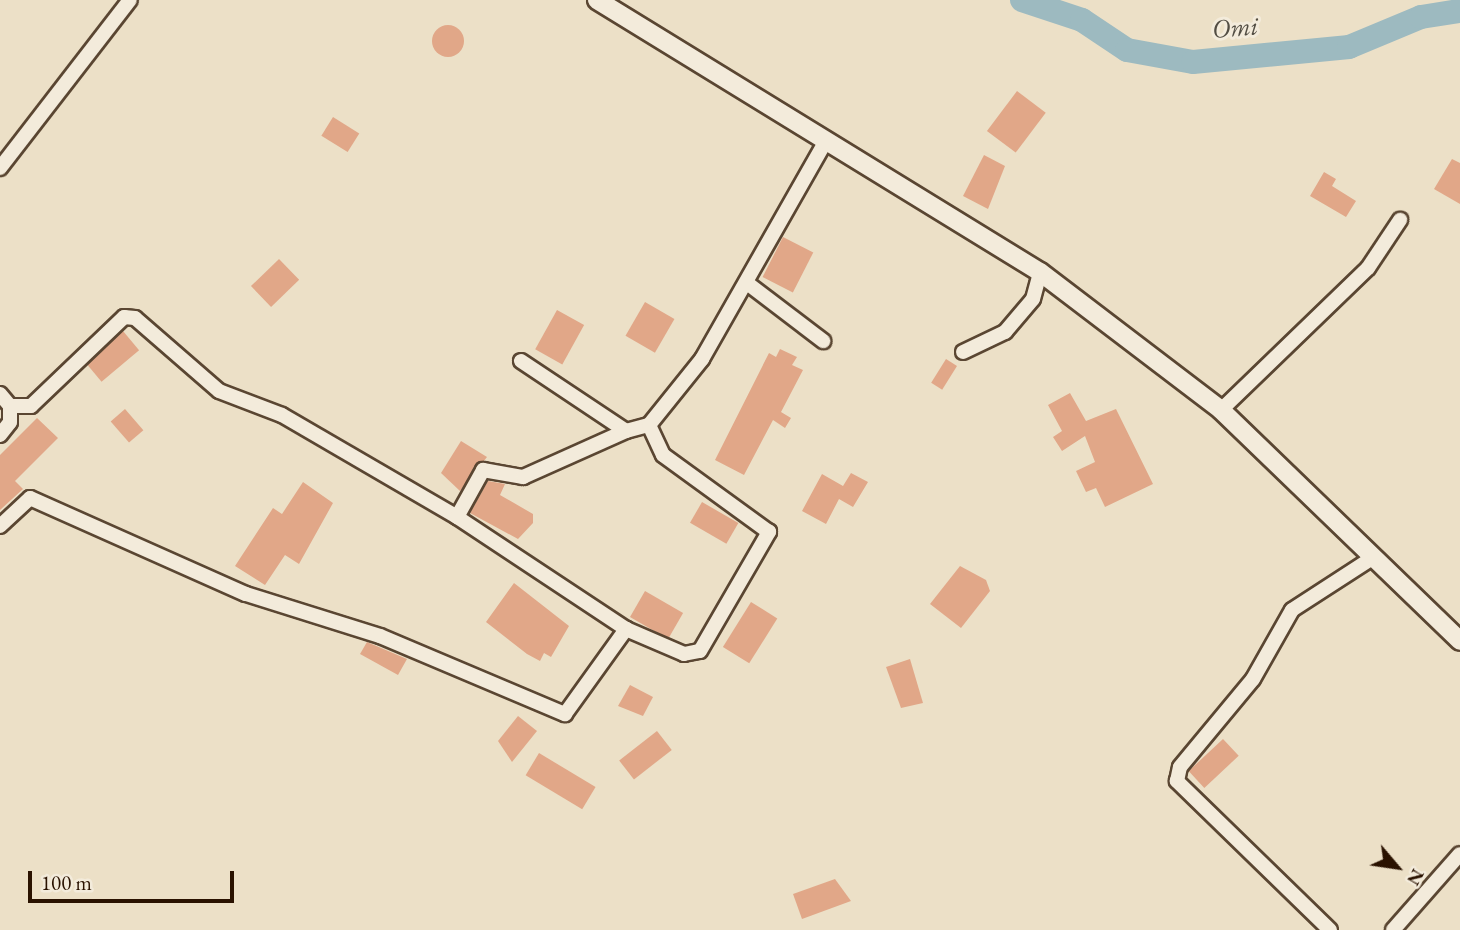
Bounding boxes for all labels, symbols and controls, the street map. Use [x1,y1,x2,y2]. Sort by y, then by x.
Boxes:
water label: Omi [1211,10,1259,46]
north arrow [1362,832,1432,902]
scale bar [32,856,238,900]
text: N [1401,865,1430,890]
text: 100 m [41,869,92,896]

